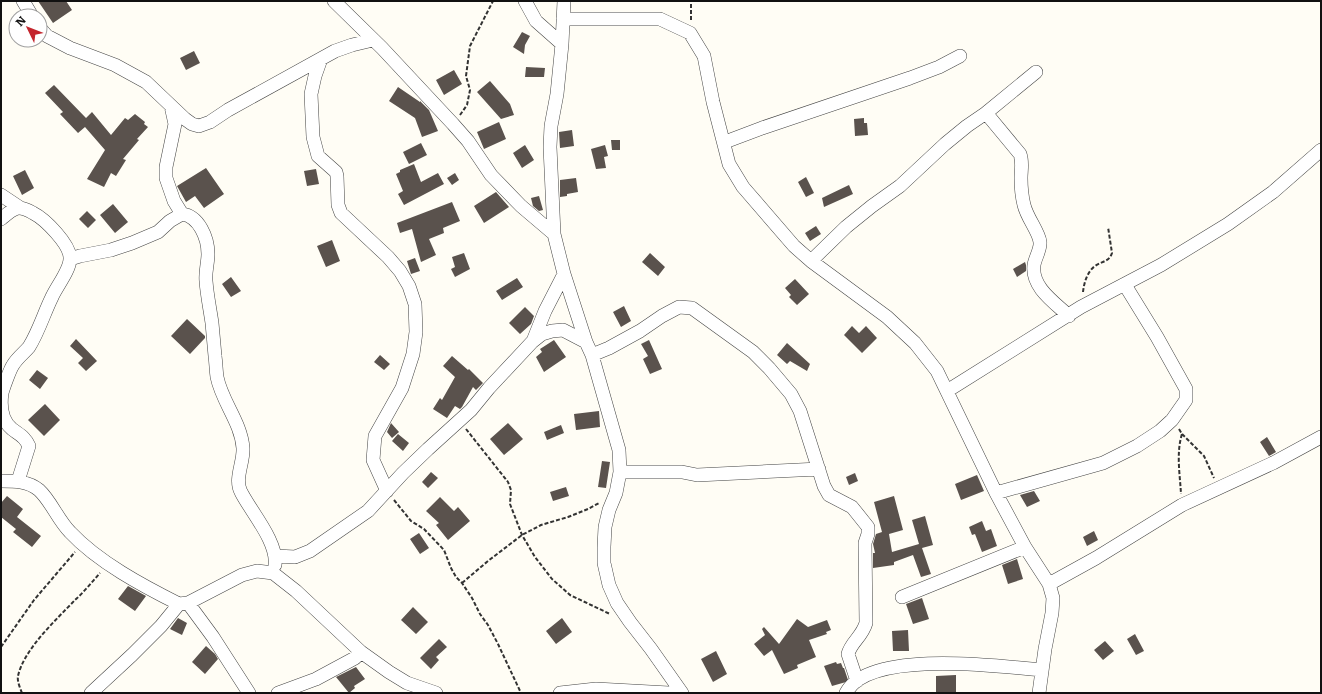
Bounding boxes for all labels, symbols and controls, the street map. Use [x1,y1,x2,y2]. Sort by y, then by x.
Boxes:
north arrow [8,8,48,48]
text: N [11,12,29,29]

